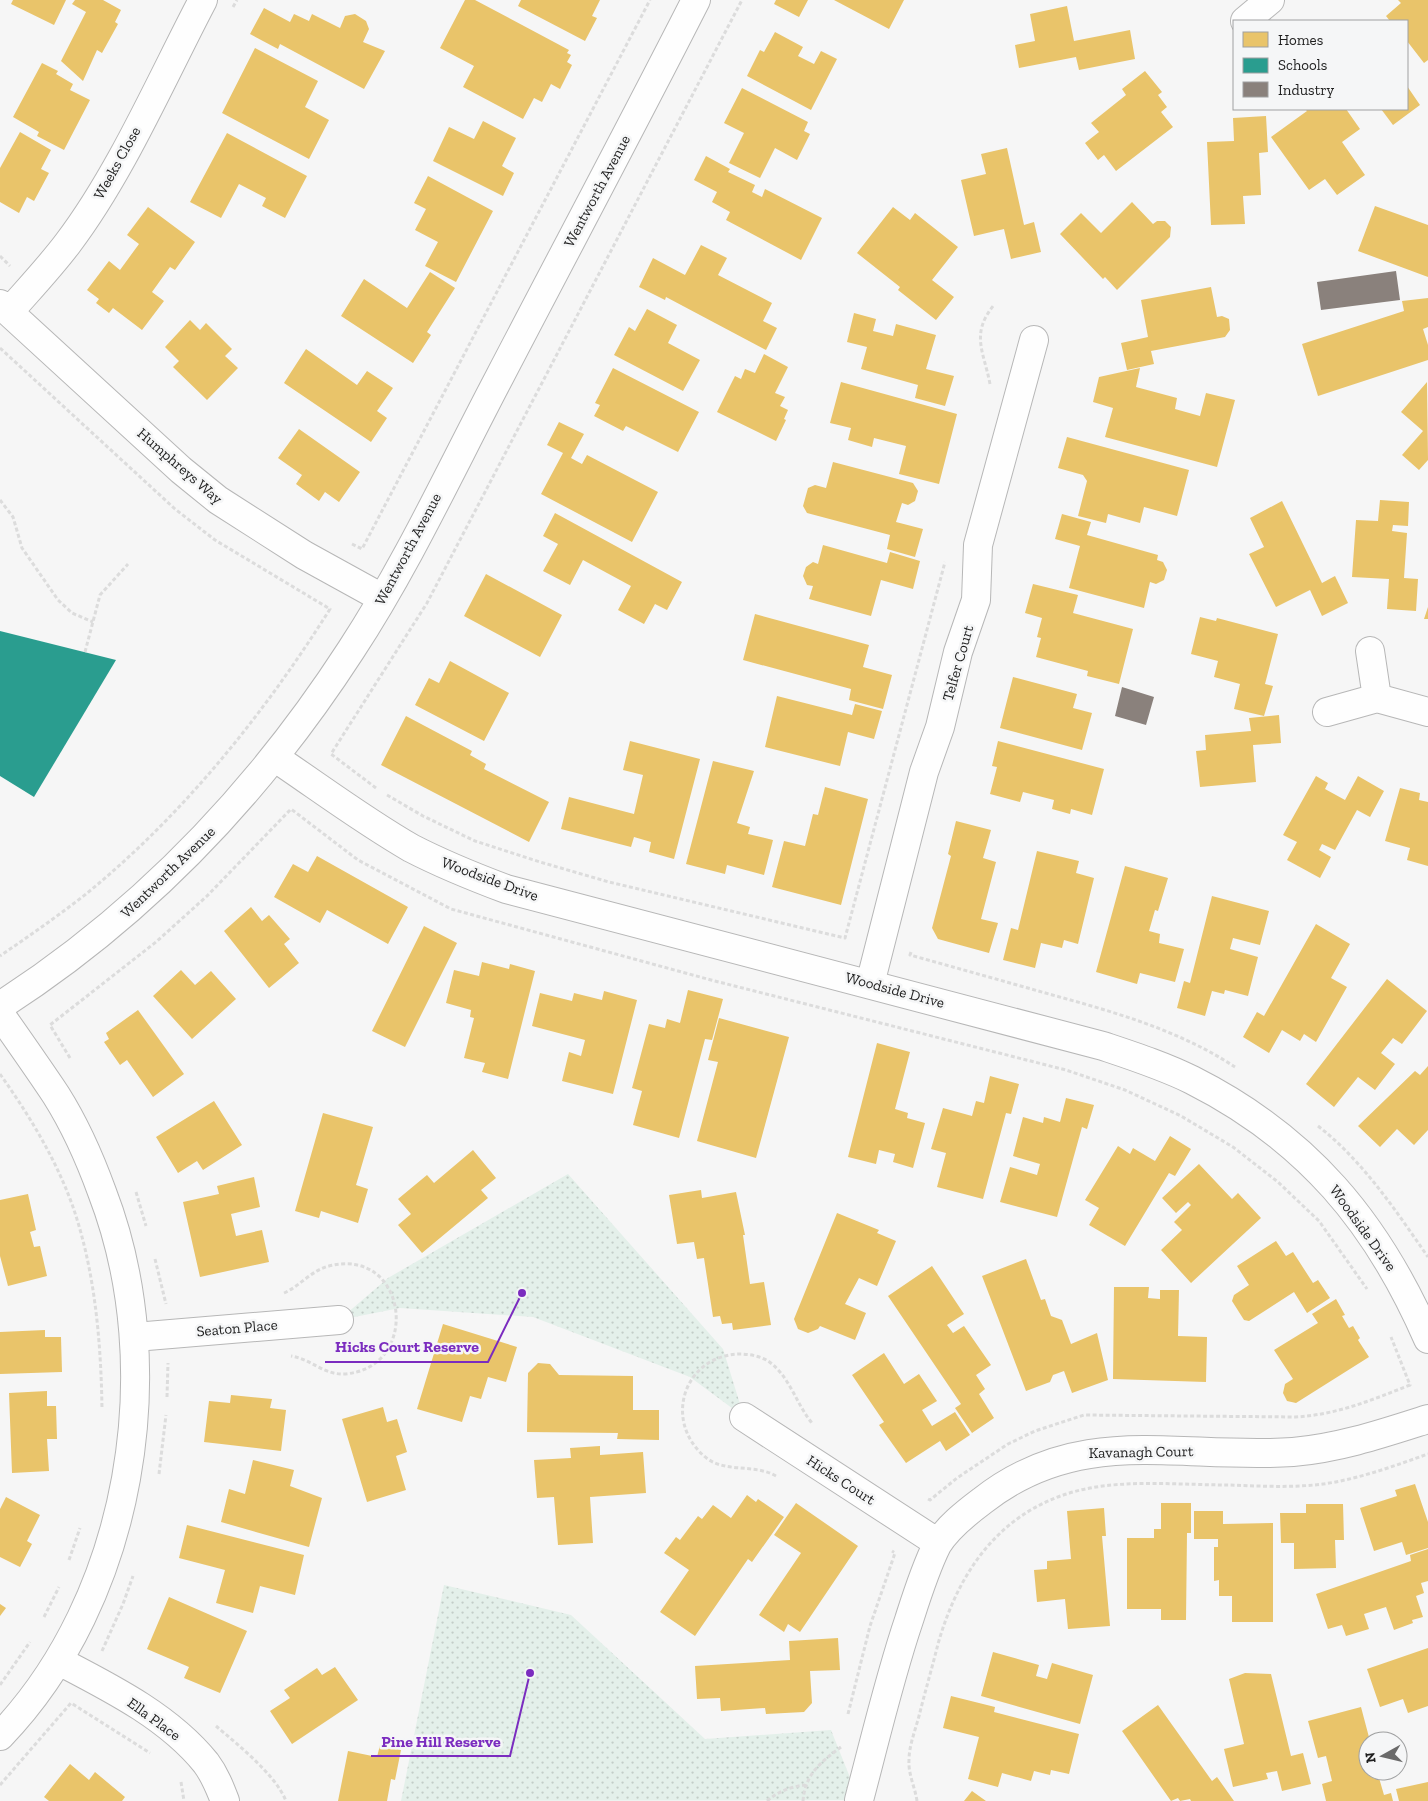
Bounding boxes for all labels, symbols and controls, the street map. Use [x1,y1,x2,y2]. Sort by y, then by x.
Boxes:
legend [1233,20,1408,110]
text: Homes [1278,31,1323,49]
text: Schools [1278,56,1327,74]
text: Industry [1278,81,1335,99]
street label: Weeks Close [90,124,144,202]
street label: Wentworth Avenue [560,132,634,250]
street label: Humphreys Way [134,424,227,508]
street label: Wentworth Avenue [371,490,445,608]
street label: Telfer Court [939,623,978,703]
street label: Wentworth Avenue [117,822,219,922]
street label: Woodside Drive [439,853,541,905]
street label: Woodside Drive [844,968,946,1012]
street label: Woodside Drive [1326,1182,1400,1274]
street label: Seaton Place [196,1315,278,1341]
callout: Hicks Court Reserve [325,1331,488,1362]
text: Hicks Court Reserve [335,1337,479,1356]
street label: Kavanagh Court [1088,1442,1194,1462]
street label: Hicks Court [803,1451,879,1509]
street label: Ella Place [124,1694,184,1744]
callout: Pine Hill Reserve [371,1725,510,1756]
north arrow [1358,1731,1408,1781]
text: Pine Hill Reserve [381,1732,501,1751]
text: N [1361,1751,1380,1764]

